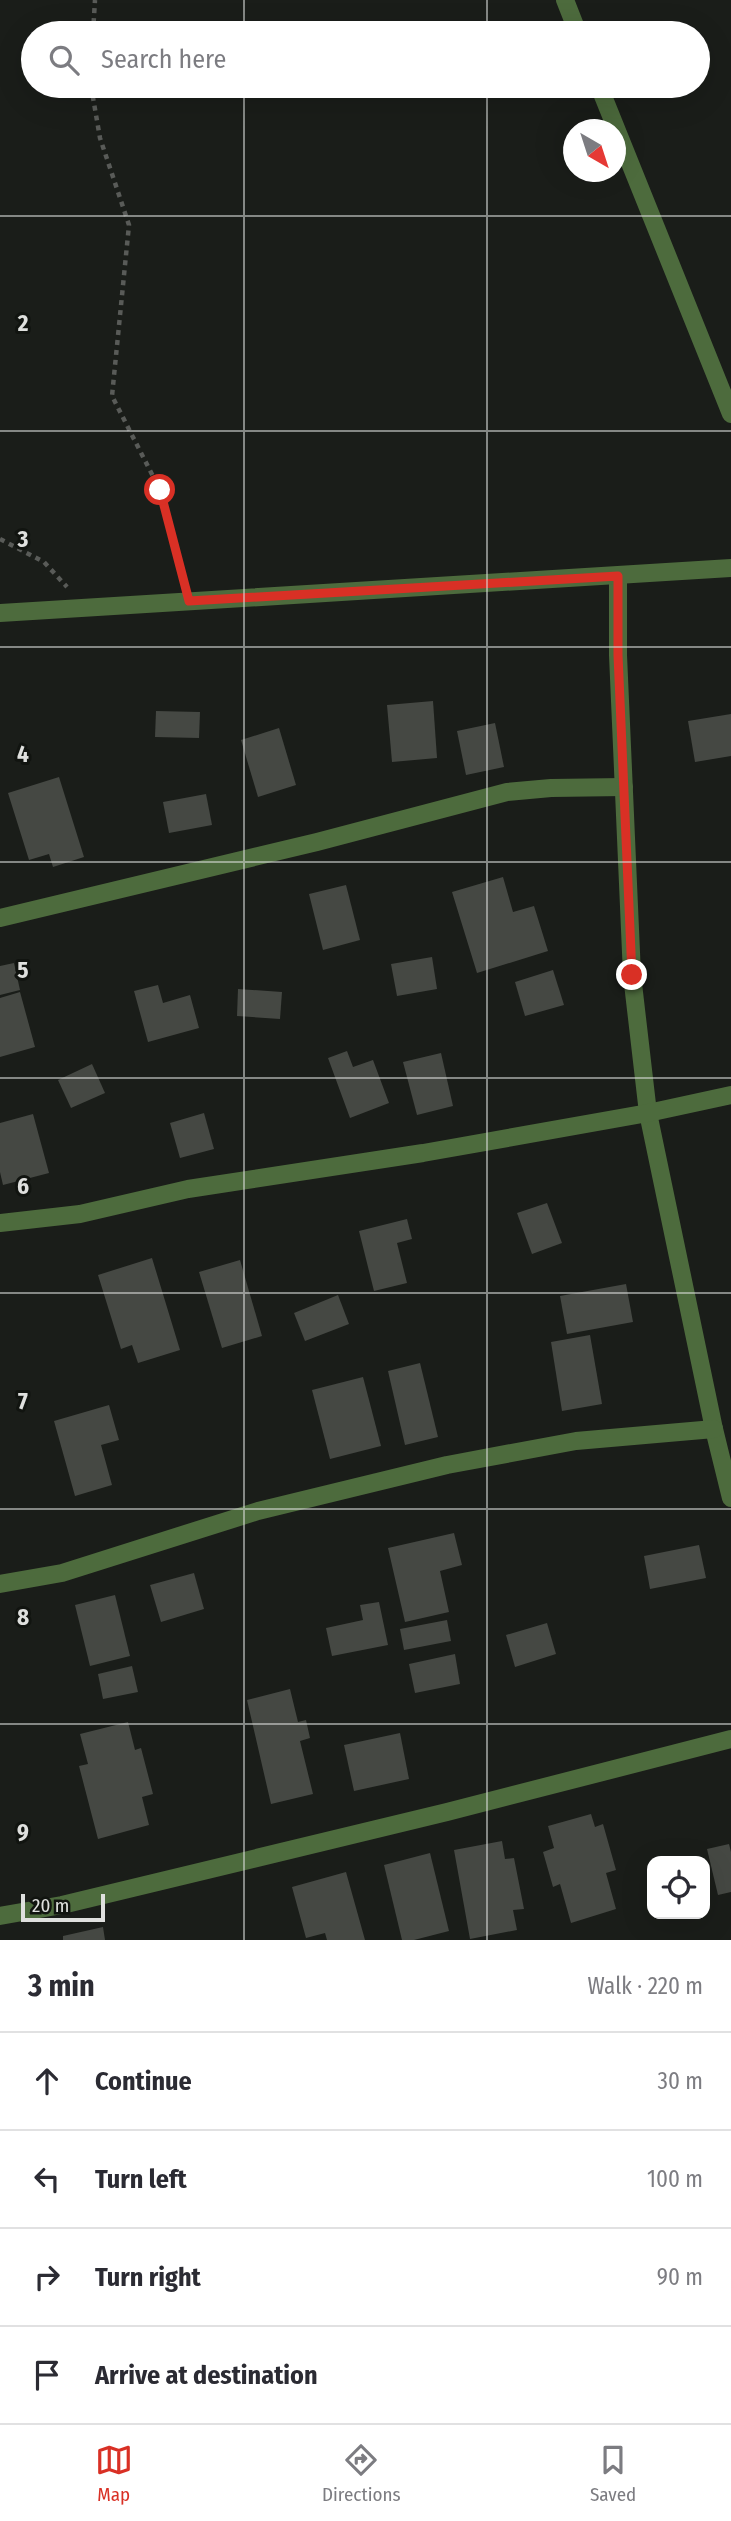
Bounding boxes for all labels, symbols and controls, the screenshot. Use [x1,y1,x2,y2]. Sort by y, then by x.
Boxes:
search box [21,21,710,98]
icon: search [45,41,83,79]
text: Search here [101,44,226,75]
north arrow [563,119,626,182]
text: 2 [17,309,29,337]
route start [144,474,175,505]
text: 3 [17,525,29,553]
text: 4 [17,740,29,768]
text: 5 [17,956,29,984]
route end [616,959,647,990]
text: 6 [17,1172,29,1200]
text: 7 [18,1387,28,1415]
text: 8 [17,1603,29,1631]
text: 9 [17,1818,29,1846]
map controls [647,1856,710,1919]
button: locate [647,1856,710,1919]
scale bar [21,1891,105,1923]
text: 20 m [32,1894,69,1917]
text: 3 min [28,1968,95,2004]
text: Walk · 220 m [588,1972,703,2000]
icon: ahead [28,2062,66,2100]
text: Continue [95,2066,192,2097]
text: 30 m [658,2067,703,2095]
icon: left [28,2160,66,2198]
text: Turn left [95,2164,187,2195]
text: 100 m [647,2165,703,2193]
icon: right [28,2258,66,2296]
text: Turn right [95,2262,201,2293]
text: 90 m [657,2263,703,2291]
icon: arrive [28,2356,66,2394]
text: Arrive at destination [95,2360,318,2391]
tab: Map [95,2441,133,2506]
tab: Directions [322,2441,401,2506]
tab: Saved [590,2441,636,2506]

